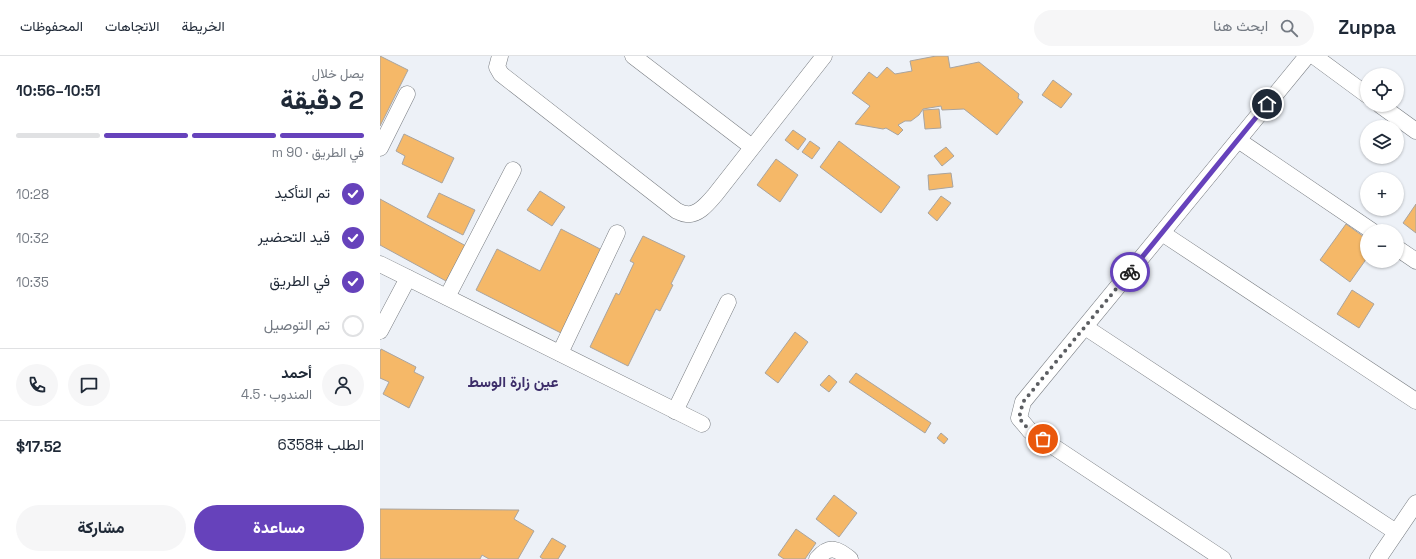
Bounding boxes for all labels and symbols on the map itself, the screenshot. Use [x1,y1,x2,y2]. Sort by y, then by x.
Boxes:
pin [1250,87,1284,121]
courier [1110,252,1150,292]
district label: عين زارة الوسط [467,372,559,391]
pin [1026,422,1060,456]

